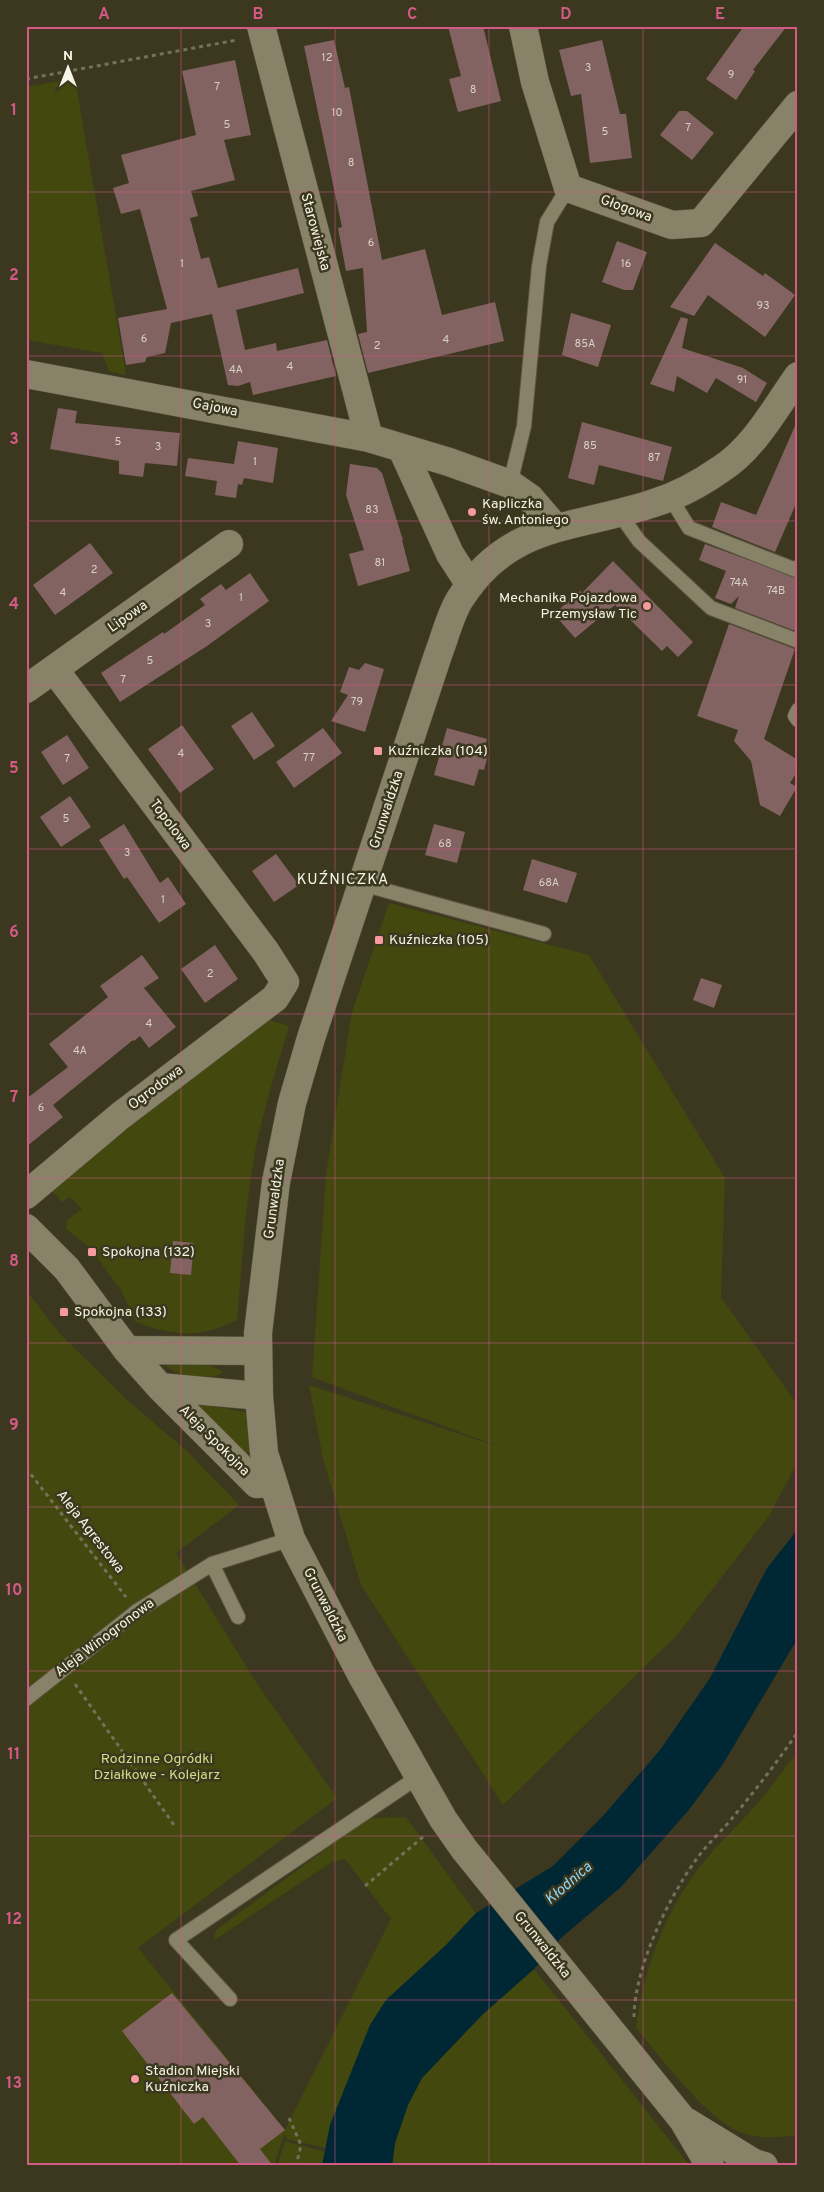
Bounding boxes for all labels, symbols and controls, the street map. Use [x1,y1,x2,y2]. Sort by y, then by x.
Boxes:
text: A [98,5,110,25]
text: B [252,5,264,25]
text: C [407,5,417,25]
text: D [560,5,572,25]
text: E [715,5,725,25]
north arrow [42,42,92,92]
text: N [63,48,73,65]
house number: 12 [322,51,332,65]
house number: 3 [585,61,591,75]
house number: 9 [728,68,734,82]
house number: 7 [214,80,220,94]
house number: 8 [470,83,476,97]
text: 1 [11,101,17,121]
house number: 10 [331,106,343,120]
house number: 5 [224,118,231,132]
house number: 7 [685,121,691,135]
house number: 5 [602,125,609,139]
house number: 8 [348,156,354,170]
street label: Starowiejska [297,191,333,273]
street label: Głogowa [598,192,654,226]
house number: 6 [368,236,374,250]
house number: 1 [180,257,184,271]
house number: 16 [621,257,631,271]
text: 2 [9,266,19,286]
house number: 93 [756,299,770,313]
house number: 6 [141,332,147,346]
house number: 4 [443,333,450,347]
house number: 85A [575,337,595,351]
house number: 2 [374,339,380,353]
house number: 4 [287,360,294,374]
house number: 4A [229,363,243,377]
house number: 91 [737,373,747,387]
street label: Gajowa [191,395,239,421]
text: 3 [9,430,19,450]
house number: 5 [115,435,122,449]
house number: 85 [583,439,597,453]
house number: 3 [155,440,161,454]
house number: 87 [648,451,660,465]
house number: 1 [253,455,257,469]
place label: Kapliczka św. Antoniego [482,496,569,529]
house number: 83 [365,503,379,517]
marker: Kapliczka św. Antoniego [466,506,478,518]
house number: 81 [375,556,385,570]
house number: 2 [91,563,97,577]
house number: 74A [730,576,748,590]
house number: 74B [767,584,785,598]
house number: 4 [60,586,67,600]
place label: Mechanika Pojazdowa Przemysław Tic [499,590,637,623]
house number: 1 [239,591,243,605]
text: 4 [9,595,19,615]
street label: Lipowa [105,597,151,637]
marker: Mechanika Pojazdowa Przemysław Tic [641,600,653,612]
house number: 3 [205,617,211,631]
house number: 5 [147,654,154,668]
house number: 7 [120,673,126,687]
house number: 79 [351,695,363,709]
place label: Kuźniczka (104) [388,743,488,760]
marker: Kuźniczka (104) [372,745,384,757]
house number: 4 [178,747,185,761]
house number: 77 [303,751,315,765]
house number: 7 [64,752,70,766]
text: 5 [9,759,19,779]
street label: Grunwaldzka [366,769,408,851]
street label: Topolowa [145,796,195,854]
house number: 5 [63,812,70,826]
house number: 68 [438,837,452,851]
house number: 3 [124,846,130,860]
district label: KUŹNICZKA [297,870,389,890]
house number: 68A [539,876,559,890]
house number: 1 [161,893,165,907]
text: 6 [9,923,19,943]
place label: Kuźniczka (105) [389,932,489,949]
marker: Kuźniczka (105) [373,934,385,946]
house number: 2 [207,967,213,981]
house number: 4 [146,1017,153,1031]
house number: 4A [73,1044,87,1058]
street label: Ogrodowa [125,1062,187,1114]
text: 7 [10,1088,18,1108]
house number: 6 [38,1101,44,1115]
street label: Grunwaldzka [261,1158,289,1240]
place label: Spokojna (132) [102,1244,195,1261]
marker: Spokojna (132) [86,1246,98,1258]
text: 8 [9,1252,19,1272]
place label: Spokojna (133) [74,1304,167,1321]
marker: Spokojna (133) [58,1306,70,1318]
street label: Aleja Spokojna [175,1402,253,1480]
text: 9 [9,1416,19,1436]
street label: Aleja Agrestowa [52,1487,128,1577]
street label: Grunwaldzka [299,1565,351,1645]
text: 10 [6,1581,22,1601]
street label: Aleja Winogronowa [52,1595,158,1681]
text: 11 [8,1745,20,1765]
park label: Rodzinne Ogródki Działkowe - Kolejarz [94,1751,220,1784]
water label: Kłodnica [542,1858,597,1910]
street label: Grunwaldzka [510,1908,574,1982]
text: 12 [6,1910,22,1930]
place label: Stadion Miejski Kuźniczka [145,2063,240,2096]
marker: Stadion Miejski Kuźniczka [129,2073,141,2085]
text: 13 [6,2074,22,2094]

